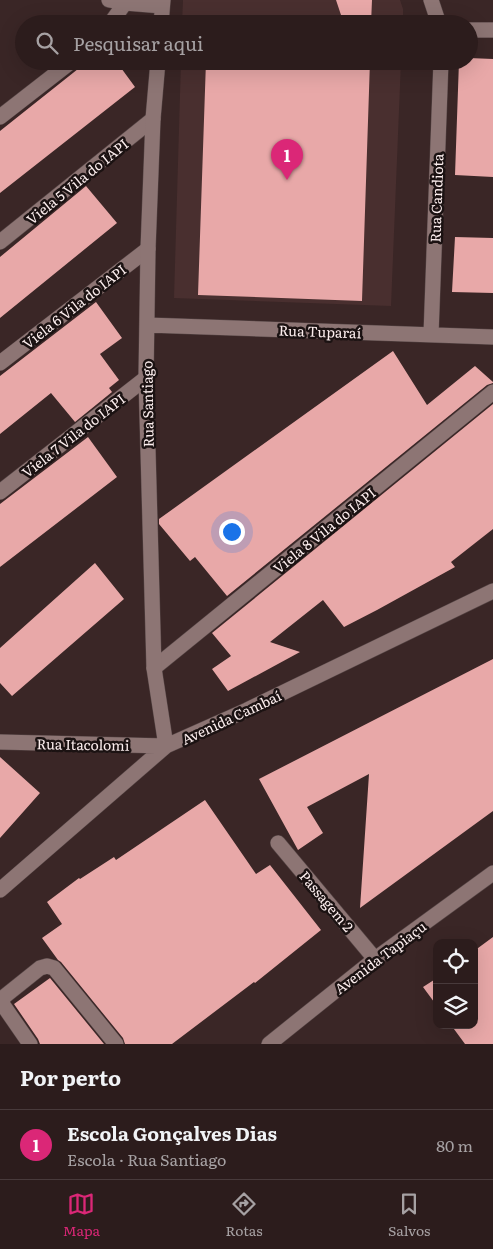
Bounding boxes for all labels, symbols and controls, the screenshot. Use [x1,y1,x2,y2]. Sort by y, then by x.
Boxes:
search box [15,15,478,70]
icon: search [33,29,61,57]
text: Pesquisar aqui [73,29,203,57]
street label: Viela 5 Vila do IAPI [22,134,132,228]
pin: 1 [271,139,303,180]
street label: Rua Candiota [424,153,448,243]
street label: Viela 6 Vila do IAPI [18,259,130,353]
street label: Rua Tuparaí [278,320,362,342]
street label: Rua Santiago [136,360,158,448]
street label: Viela 7 Vila do IAPI [17,388,129,482]
street label: Viela 8 Vila do IAPI [268,482,380,578]
your location [219,519,245,545]
street label: Avenida Cambaí [178,685,284,749]
street label: Rua Itacolomi [36,733,130,755]
street label: Passagem 2 [296,866,358,936]
street label: Avenida Tapiaçu [330,916,430,998]
map controls [433,939,478,1029]
button: locate [433,939,478,984]
button: layers [433,984,478,1029]
text: Por perto [20,1061,121,1092]
text: Escola Gonçalves Dias [67,1119,277,1147]
text: 1 [33,1133,39,1157]
text: 80 m [436,1133,473,1157]
text: Escola · Rua Santiago [67,1147,226,1171]
tab: Mapa [63,1190,100,1240]
tab: Rotas [226,1190,263,1240]
tab: Salvos [388,1190,430,1240]

